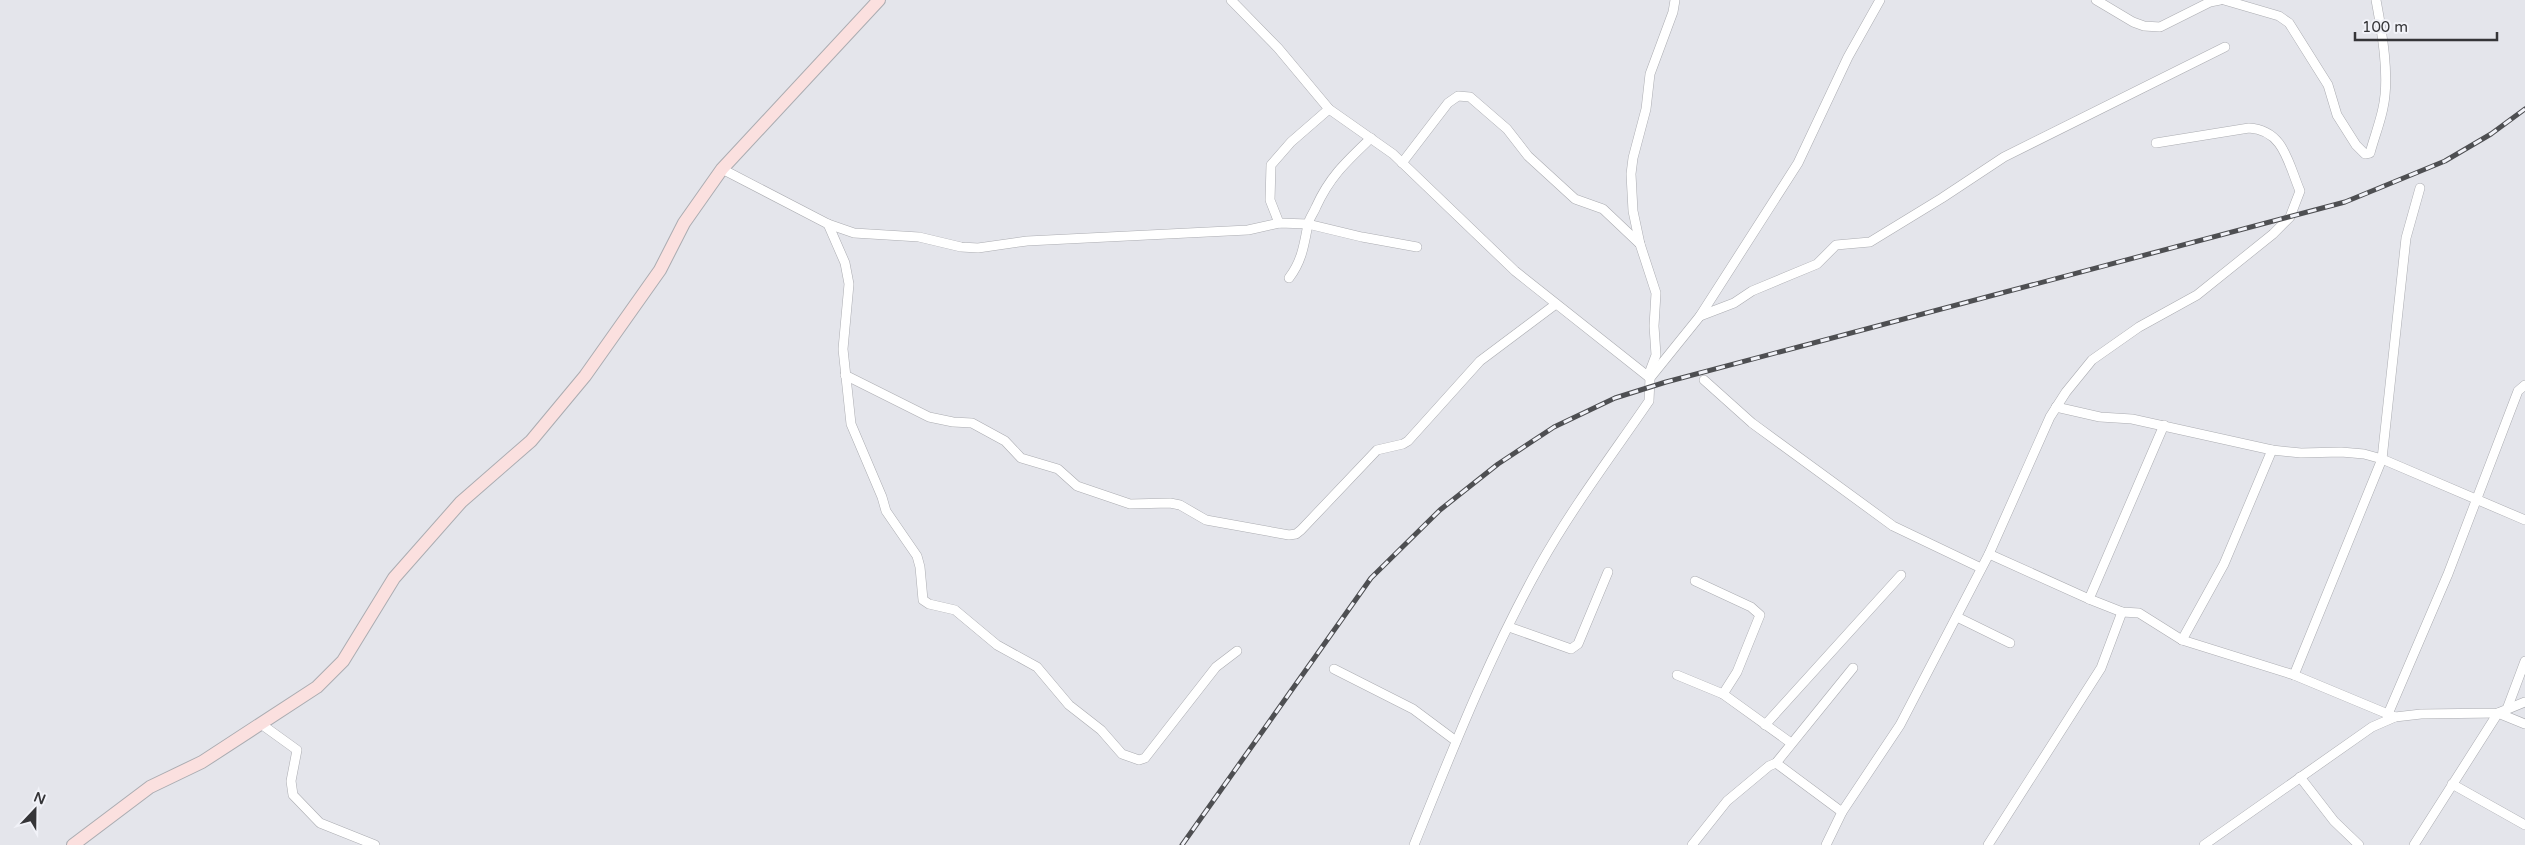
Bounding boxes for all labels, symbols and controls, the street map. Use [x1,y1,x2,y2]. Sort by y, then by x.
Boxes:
scale bar [2355,10,2498,42]
text: 100 m [2362,18,2408,36]
north arrow [10,785,60,835]
text: N [31,788,48,808]

